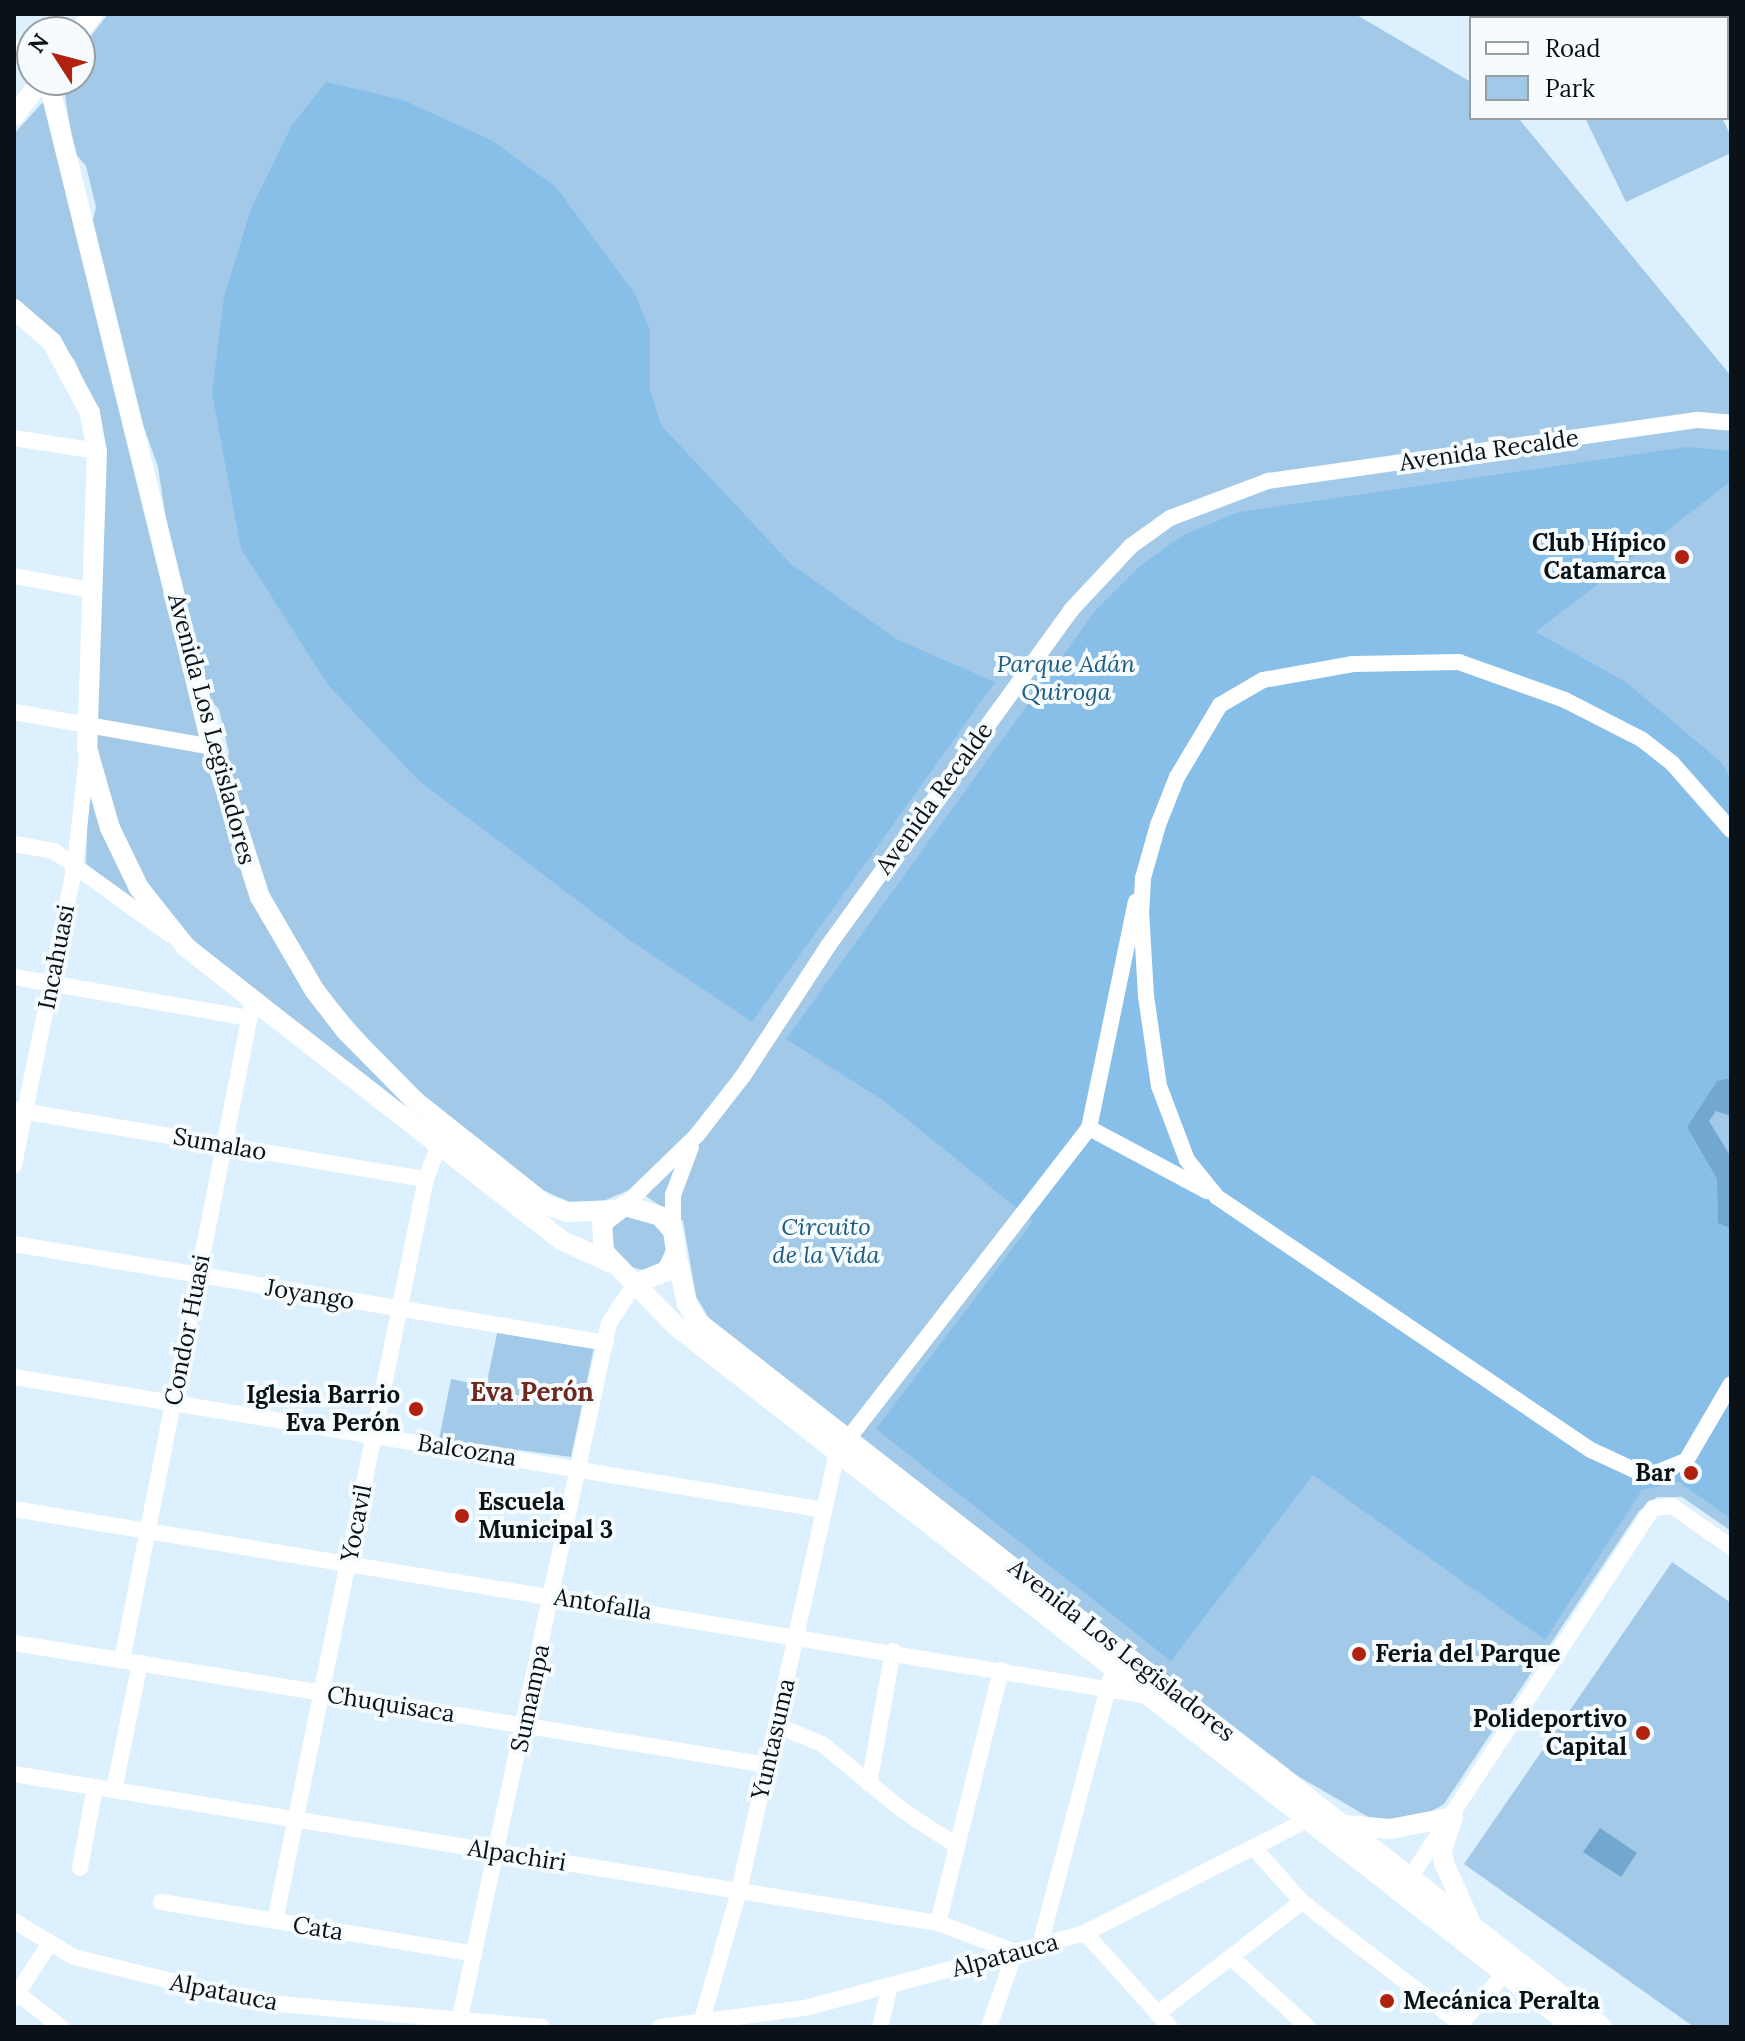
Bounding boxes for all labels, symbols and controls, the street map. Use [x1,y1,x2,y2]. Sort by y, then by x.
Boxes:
north arrow [16,16,96,96]
legend [1469,16,1729,120]
text: N [22,28,55,58]
text: Road [1545,33,1601,64]
text: Park [1545,73,1595,104]
street label: Avenida Recalde [1398,423,1580,477]
place label: Club Hípico Catamarca [1532,529,1666,585]
marker: Club Hípico Catamarca [1673,548,1691,566]
street label: Avenida Los Legisladores [162,590,262,868]
park label: Parque Adán Quiroga [997,650,1135,706]
street label: Avenida Recalde [869,716,999,880]
street label: Incahuasi [32,902,80,1012]
street label: Sumalao [171,1122,269,1166]
park label: Circuito de la Vida [772,1213,880,1269]
street label: Condor Huasi [158,1252,216,1408]
street label: Joyango [264,1273,356,1315]
district label: Eva Perón [470,1376,594,1408]
place label: Iglesia Barrio Eva Perón [246,1381,400,1437]
marker: Iglesia Barrio Eva Perón [407,1400,425,1418]
street label: Balcozna [416,1428,518,1472]
place label: Bar [1635,1459,1675,1487]
marker: Bar [1682,1464,1700,1482]
street label: Yocavil [334,1482,378,1564]
place label: Escuela Municipal 3 [478,1488,613,1544]
marker: Escuela Municipal 3 [453,1507,471,1525]
street label: Avenida Los Legisladores [1003,1553,1241,1747]
street label: Antofalla [552,1582,654,1626]
place label: Feria del Parque [1375,1640,1560,1668]
street label: Sumampa [505,1641,555,1755]
marker: Feria del Parque [1350,1645,1368,1663]
street label: Yuntasuma [745,1676,801,1802]
street label: Chuquisaca [325,1680,457,1728]
place label: Polideportivo Capital [1473,1705,1627,1761]
marker: Polideportivo Capital [1634,1724,1652,1742]
street label: Alpachiri [466,1833,568,1877]
street label: Cata [291,1910,345,1946]
street label: Alpatauca [949,1927,1061,1983]
street label: Alpatauca [168,1967,280,2017]
place label: Mecánica Peralta [1403,1987,1600,2015]
marker: Mecánica Peralta [1378,1992,1396,2010]

